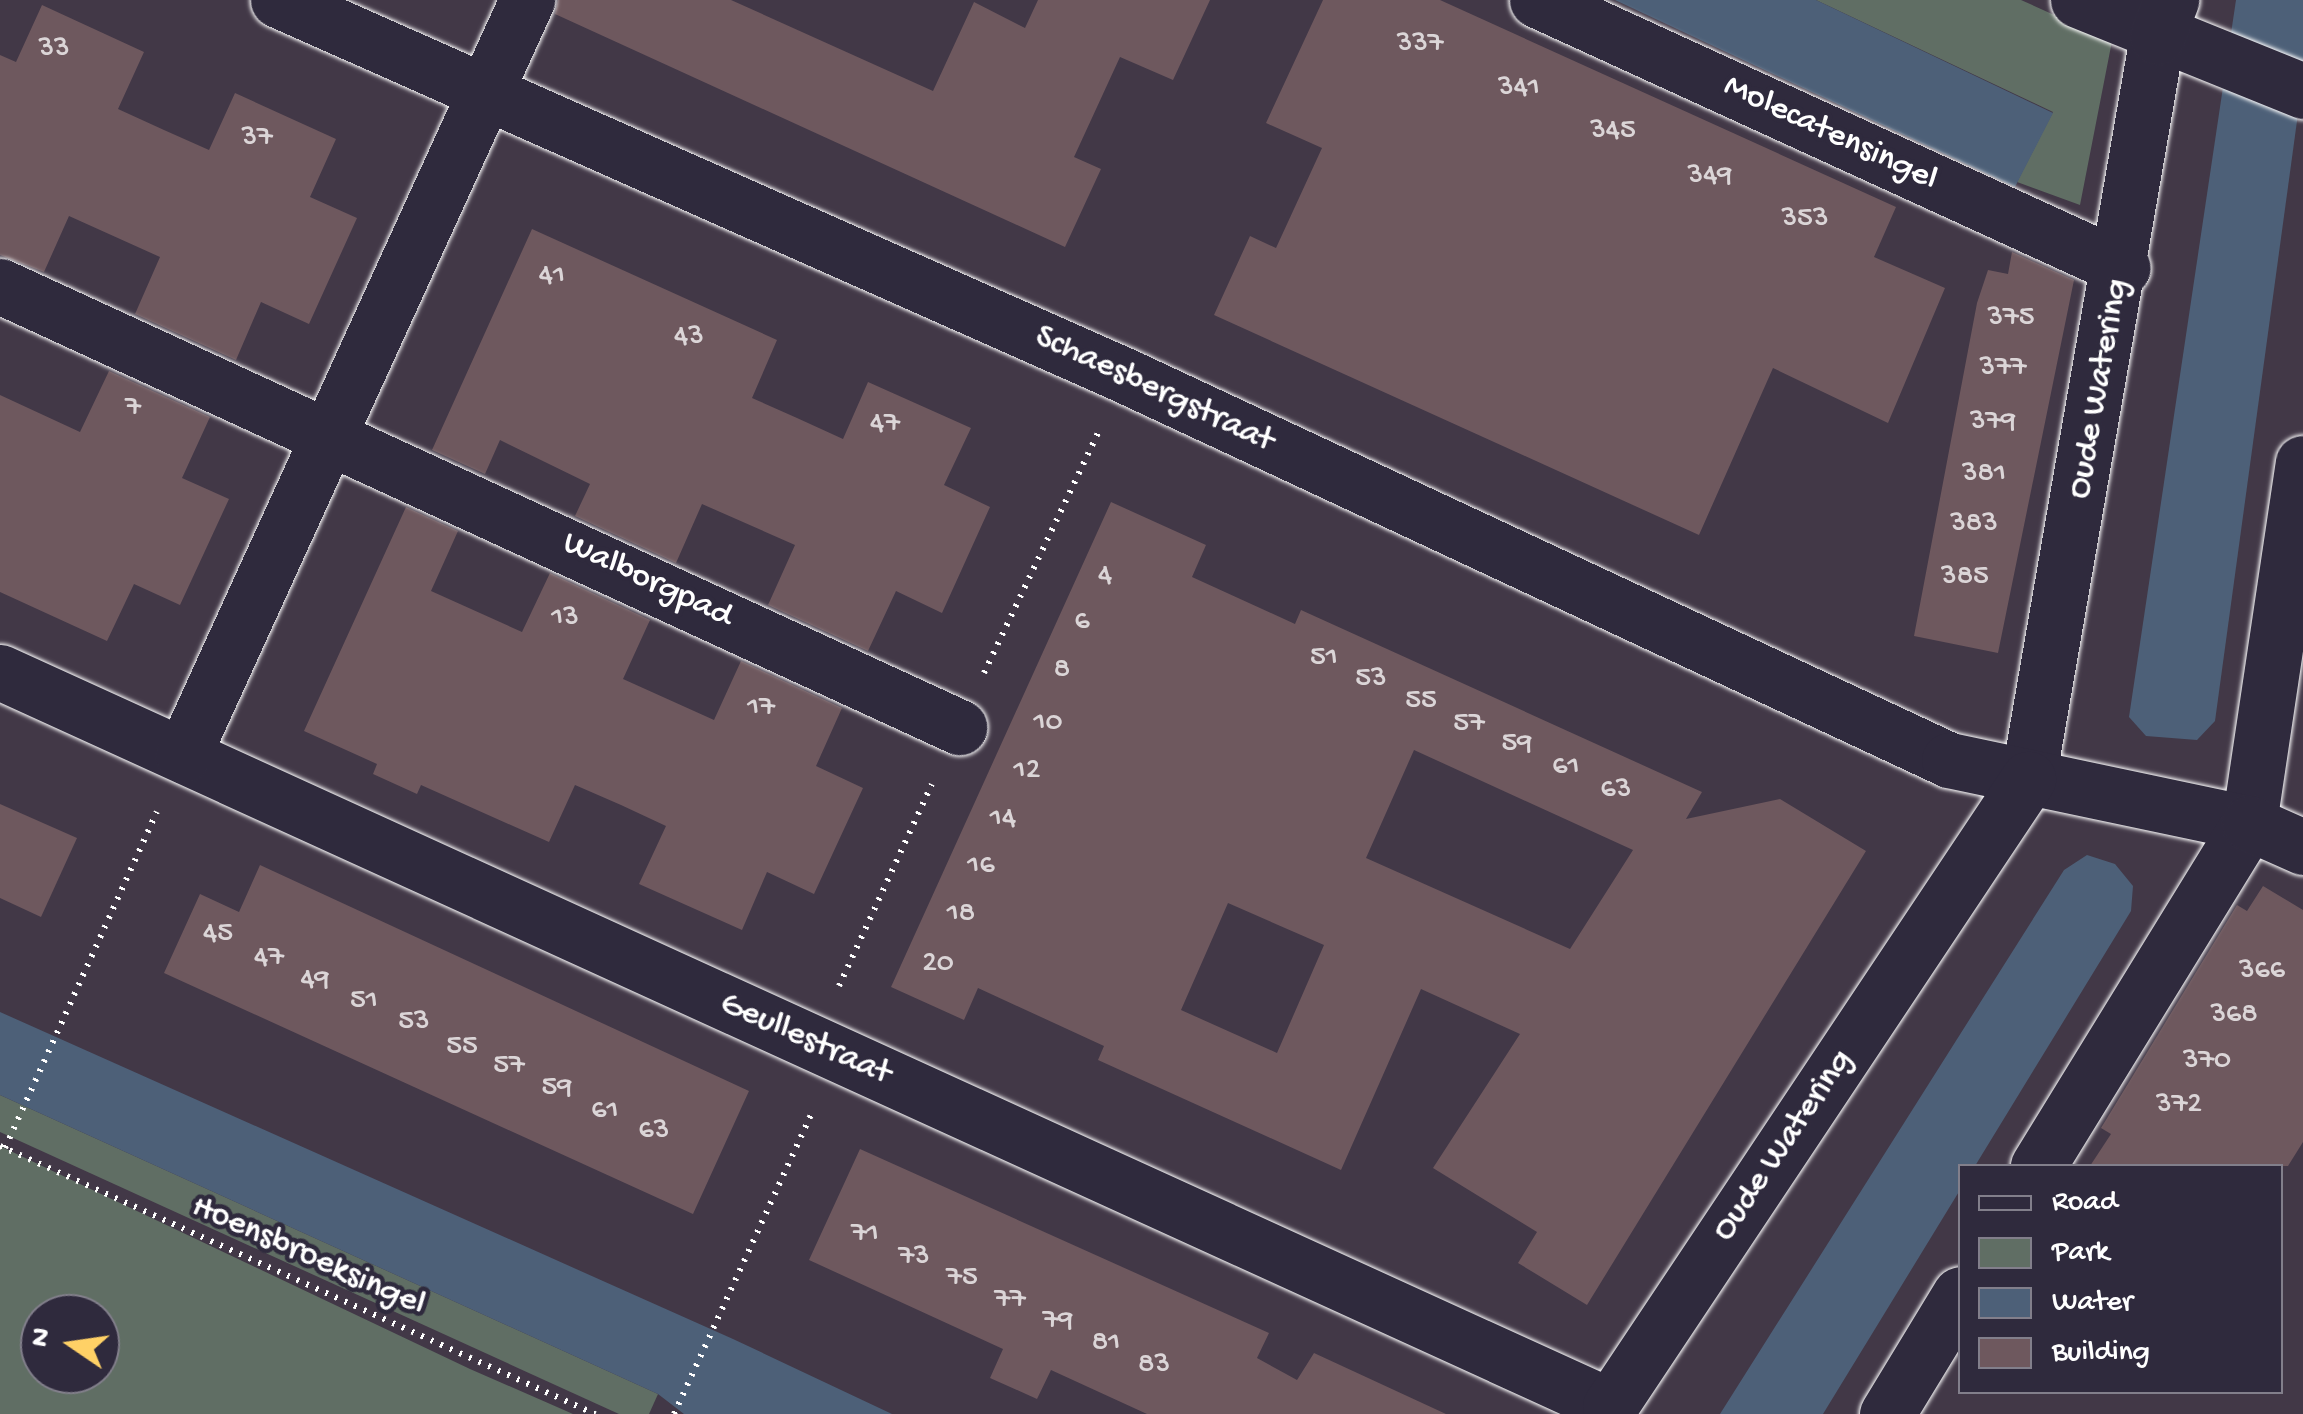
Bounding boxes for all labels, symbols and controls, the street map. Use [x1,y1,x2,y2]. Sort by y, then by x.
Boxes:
house number: 337 [1397,27,1443,63]
house number: 33 [38,32,70,68]
street label: Molecatensingel [1716,66,1944,202]
house number: 341 [1498,71,1540,107]
house number: 345 [1590,114,1636,150]
house number: 37 [241,121,273,157]
house number: 349 [1688,159,1732,195]
house number: 353 [1782,202,1828,238]
house number: 41 [539,259,565,295]
street label: Oude Watering [2060,276,2140,502]
house number: 375 [1988,301,2034,337]
street label: Schaesbergstraat [1028,316,1280,464]
house number: 43 [674,320,704,356]
house number: 377 [1980,351,2026,387]
house number: 7 [125,391,141,427]
house number: 379 [1970,405,2016,441]
house number: 47 [870,407,900,443]
house number: 381 [1962,457,2006,493]
house number: 383 [1950,507,1998,543]
street label: Walborgpad [555,523,739,639]
house number: 4 [1098,559,1112,595]
house number: 385 [1941,560,1989,596]
house number: 13 [551,601,579,637]
house number: 6 [1074,605,1090,641]
house number: 51 [1310,641,1338,677]
house number: 8 [1054,653,1070,689]
house number: 53 [1355,662,1387,698]
house number: 55 [1405,684,1437,720]
house number: 17 [747,691,775,727]
house number: 10 [1033,706,1063,742]
house number: 57 [1453,707,1485,743]
house number: 59 [1502,727,1532,763]
house number: 61 [1552,750,1580,786]
house number: 12 [1014,754,1040,790]
house number: 63 [1601,773,1631,809]
house number: 14 [990,802,1016,838]
house number: 16 [967,849,995,885]
house number: 18 [947,897,975,933]
house number: 45 [203,917,233,953]
house number: 47 [254,941,284,977]
house number: 20 [922,947,954,983]
house number: 366 [2239,954,2285,990]
house number: 49 [300,963,330,999]
house number: 51 [350,984,378,1020]
street label: Geullestraat [713,984,897,1096]
house number: 368 [2210,998,2258,1034]
house number: 53 [398,1005,430,1041]
house number: 55 [446,1030,478,1066]
street label: Oude Watering [1704,1042,1864,1250]
house number: 370 [2183,1044,2231,1080]
house number: 57 [493,1049,525,1085]
house number: 59 [542,1071,572,1107]
house number: 372 [2156,1088,2202,1124]
house number: 61 [591,1094,619,1130]
house number: 63 [639,1114,669,1150]
legend [1958,1164,2283,1394]
text: Road [2052,1186,2118,1221]
street label: Hoensbroeksingel [185,1187,431,1327]
house number: 71 [851,1217,879,1253]
text: Park [2052,1236,2109,1271]
house number: 73 [898,1240,930,1276]
house number: 75 [946,1261,978,1297]
house number: 77 [994,1283,1026,1319]
text: Water [2052,1286,2133,1321]
north arrow [20,1294,120,1394]
house number: 79 [1043,1304,1073,1340]
text: N [24,1325,60,1350]
house number: 81 [1092,1326,1120,1362]
text: Building [2052,1336,2150,1371]
house number: 83 [1138,1348,1170,1384]

